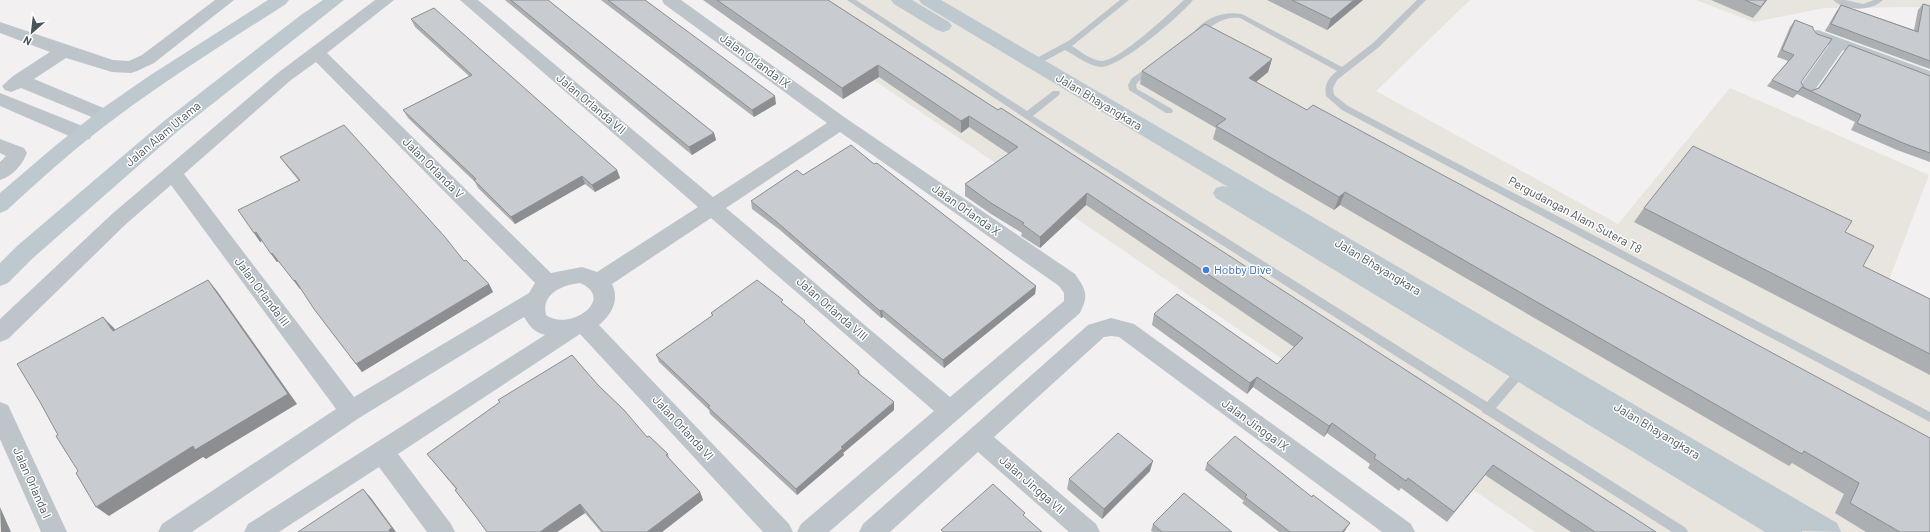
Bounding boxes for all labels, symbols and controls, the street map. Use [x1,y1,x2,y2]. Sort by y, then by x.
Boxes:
north arrow [12,12,52,52]
street label: Jalan Orlanda IX [718,30,793,90]
text: N [21,34,33,49]
street label: Jalan Orlanda VII [554,70,629,136]
street label: Jalan Bhayangkara [1054,70,1145,132]
street label: Jalan Alam Utama [122,98,203,169]
street label: Jalan Orlanda V [400,134,467,201]
street label: Pergudangan Alam Sutera T8 [1506,173,1645,255]
street label: Jalan Orlanda X [930,180,1003,238]
street label: Jalan Bhayangkara [1333,235,1424,297]
street label: Jalan Orlanda III [232,254,293,328]
place label: Hobby Dive [1214,262,1272,276]
marker: Hobby Dive [1201,265,1211,275]
street label: Jalan Orlanda VIII [794,274,871,343]
street label: Jalan Orlanda VI [650,392,717,463]
street label: Jalan Jingga IX [1220,395,1292,453]
street label: Jalan Bhayangkara [1612,399,1703,461]
street label: Jalan Orlanda I [11,445,55,520]
street label: Jalan Jingga VII [997,452,1068,516]

